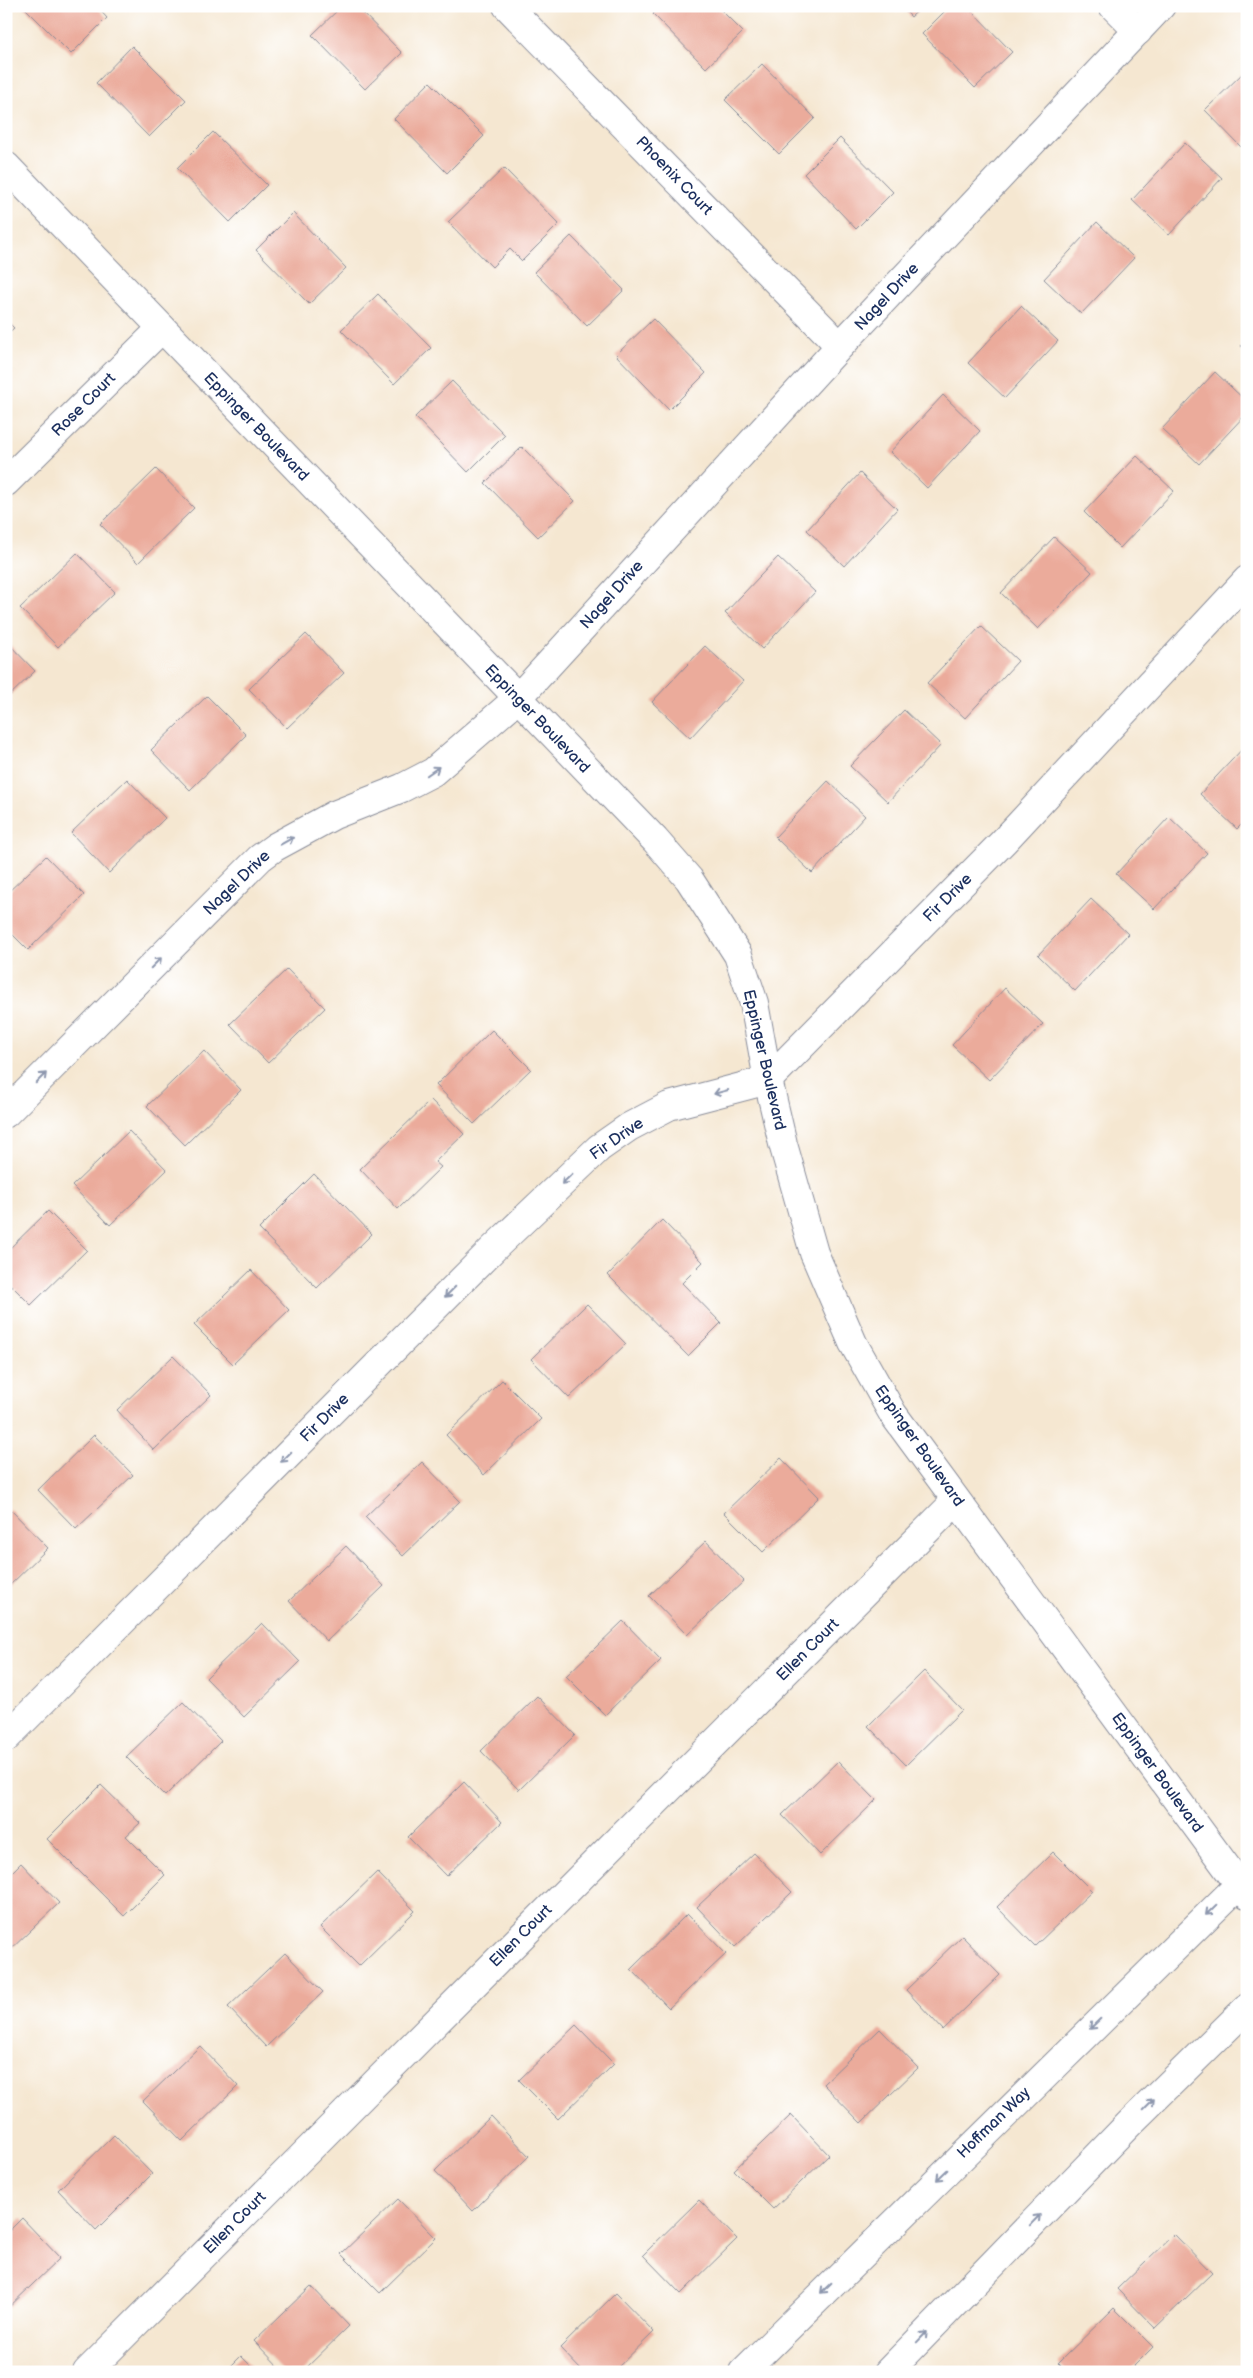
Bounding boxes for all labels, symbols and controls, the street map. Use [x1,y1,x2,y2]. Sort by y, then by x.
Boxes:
street label: Phoenix Court [632,133,716,219]
street label: Nagel Drive [851,259,923,335]
street label: Rose Court [48,369,120,441]
street label: Eppinger Boulevard [199,369,313,485]
street label: Nagel Drive [576,557,648,633]
street label: Eppinger Boulevard [480,661,594,777]
one-way arrow [426,766,440,776]
one-way arrow [279,836,294,846]
street label: Nagel Drive [200,846,275,919]
street label: Fir Drive [920,869,977,926]
one-way arrow [149,957,162,969]
street label: Eppinger Boulevard [739,988,789,1132]
one-way arrow [35,1072,47,1084]
one-way arrow [713,1088,729,1098]
street label: Fir Drive [587,1113,648,1164]
one-way arrow [560,1173,573,1185]
one-way arrow [444,1286,456,1298]
street label: Eppinger Boulevard [870,1382,968,1510]
street label: Fir Drive [297,1389,354,1446]
one-way arrow [280,1450,292,1463]
street label: Ellen Court [773,1615,843,1685]
street label: Eppinger Boulevard [1107,1709,1207,1837]
street label: Ellen Court [486,1901,556,1971]
one-way arrow [1205,1904,1217,1916]
one-way arrow [1089,2018,1101,2030]
street label: Hoffman Way [953,2083,1035,2163]
one-way arrow [1143,2098,1155,2111]
one-way arrow [936,2168,948,2180]
street label: Ellen Court [200,2188,270,2258]
one-way arrow [1029,2214,1041,2227]
one-way arrow [819,2282,832,2294]
one-way arrow [916,2331,928,2343]

